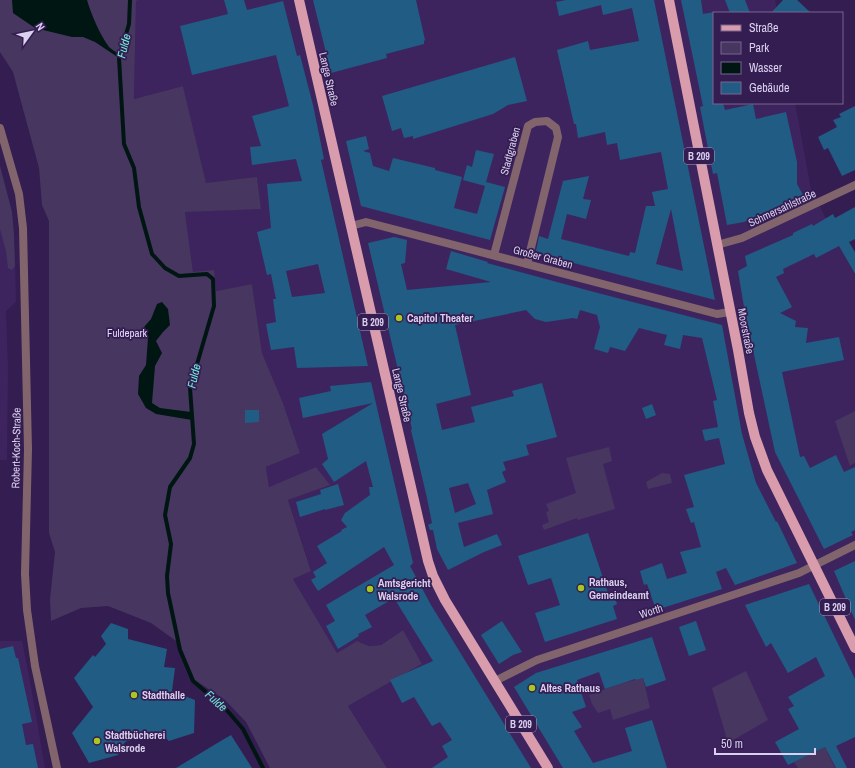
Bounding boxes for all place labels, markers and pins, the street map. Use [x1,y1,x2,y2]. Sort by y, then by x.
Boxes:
place label: Capitol Theater [407,311,473,325]
marker: Capitol Theater [394,313,404,323]
place label: Rathaus, Gemeindeamt [589,575,649,602]
place label: Amtsgericht Walsrode [378,576,431,603]
marker: Rathaus, Gemeindeamt [576,583,586,593]
marker: Amtsgericht Walsrode [365,584,375,594]
place label: Altes Rathaus [540,681,600,695]
marker: Altes Rathaus [527,683,537,693]
place label: Stadthalle [142,688,185,702]
marker: Stadthalle [129,690,139,700]
place label: Stadtbücherei Walsrode [105,728,165,755]
marker: Stadtbücherei Walsrode [92,736,102,746]

